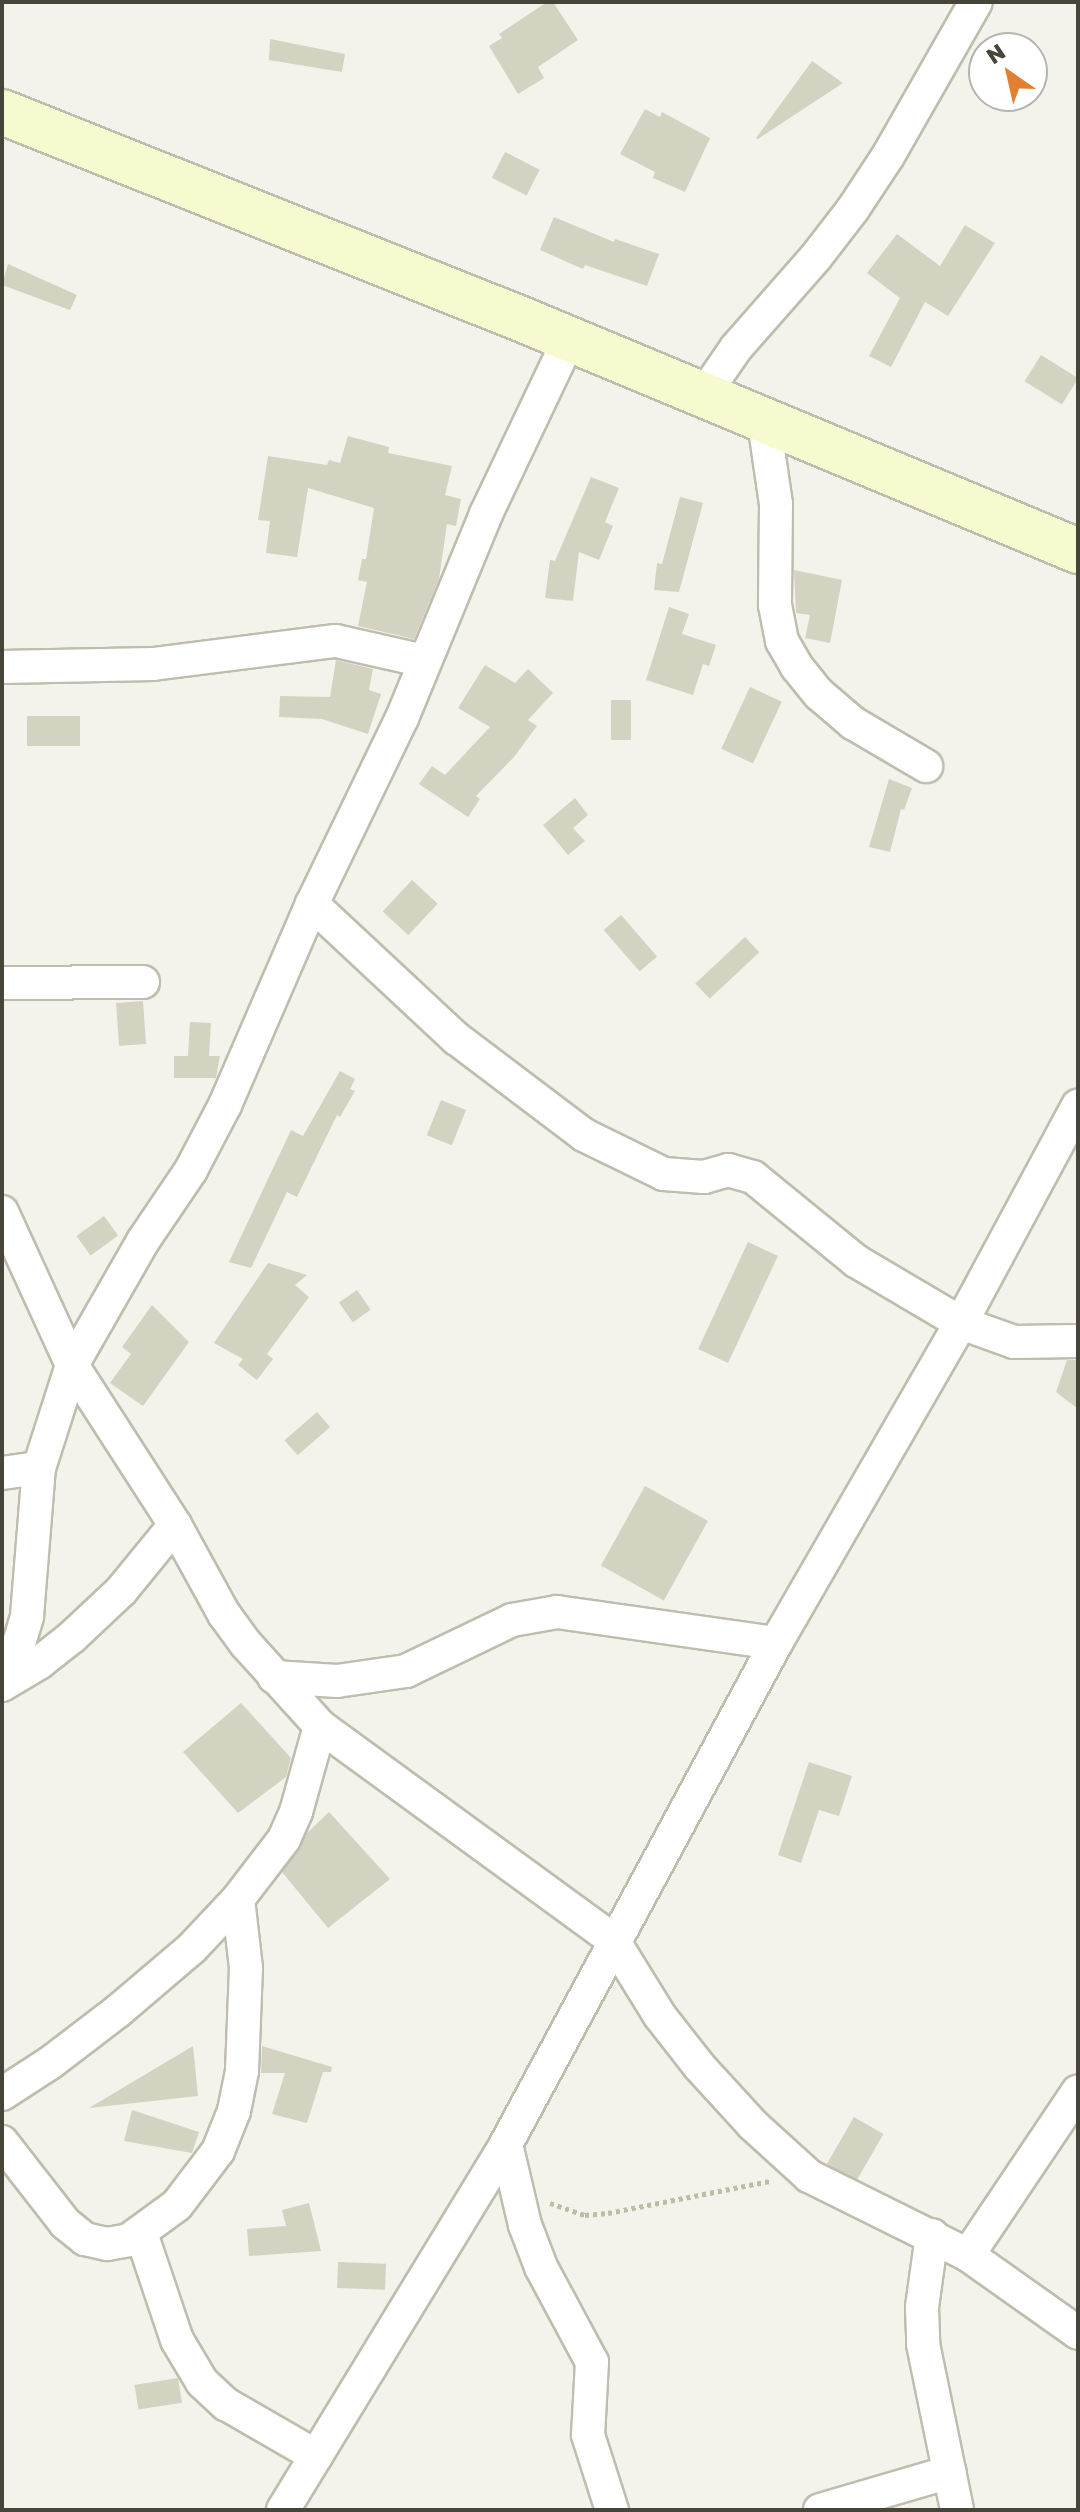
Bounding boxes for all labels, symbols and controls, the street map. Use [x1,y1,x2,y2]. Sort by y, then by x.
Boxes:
north arrow [968,32,1048,112]
text: N [981,37,1010,69]

